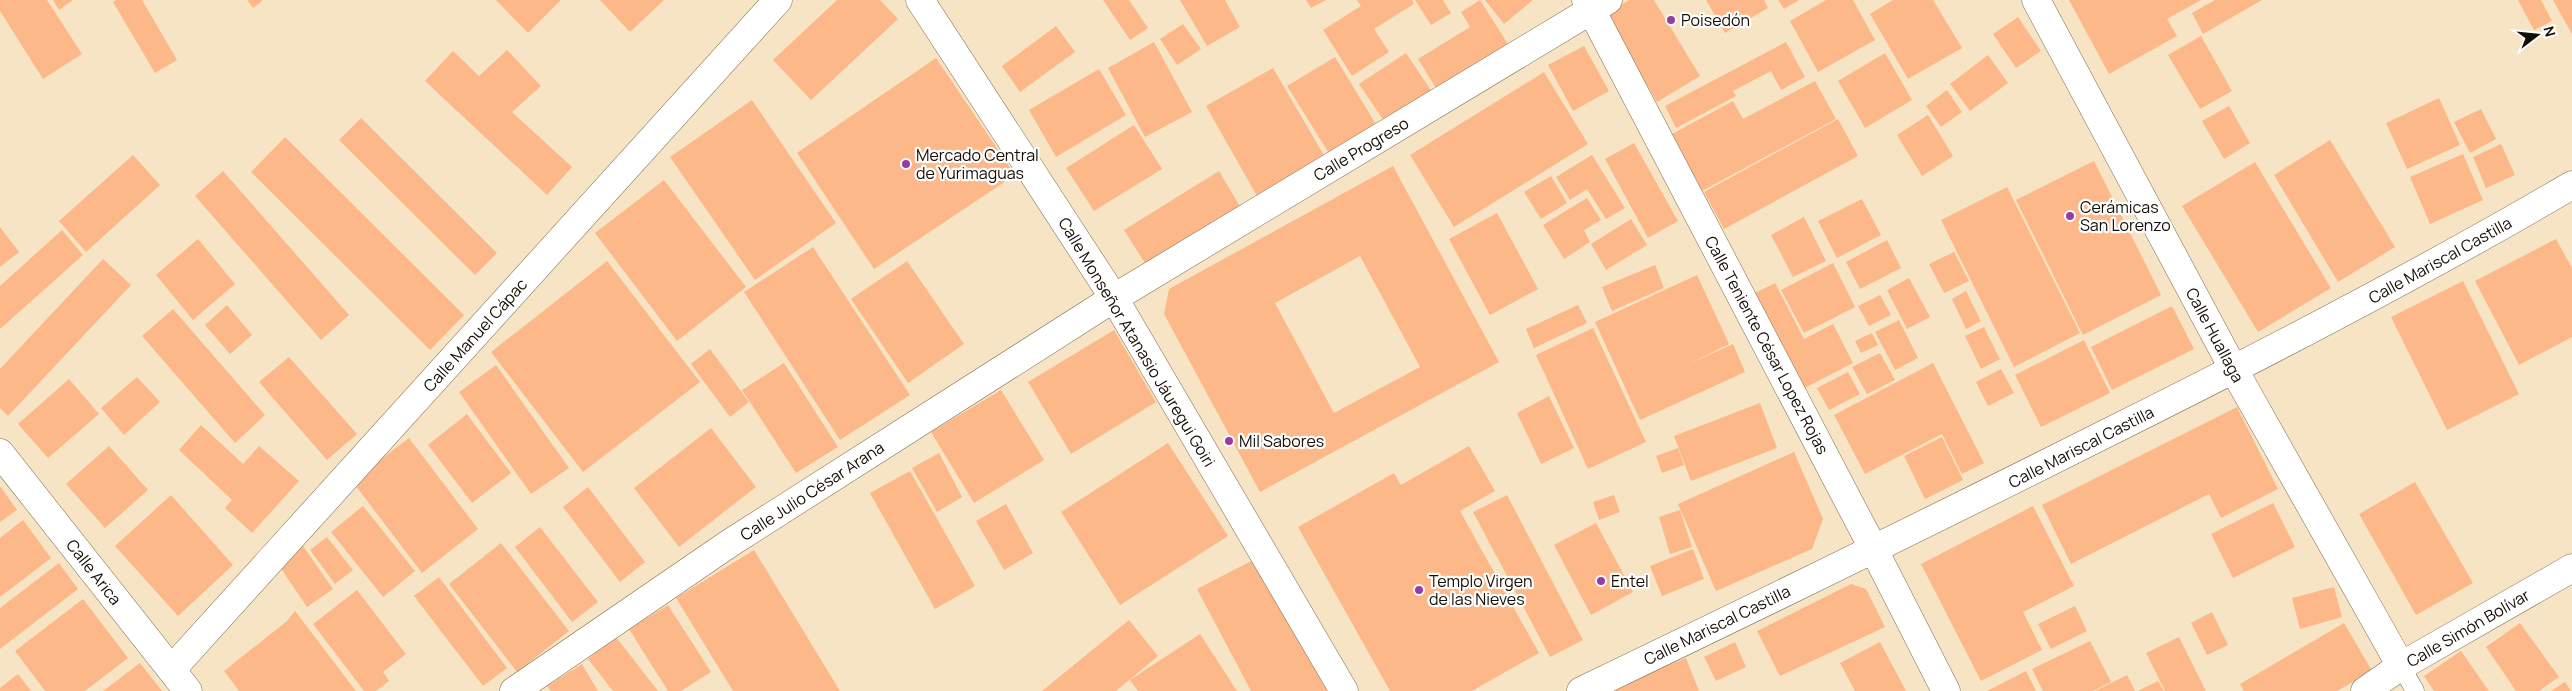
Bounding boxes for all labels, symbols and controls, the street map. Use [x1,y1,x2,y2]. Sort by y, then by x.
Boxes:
place label: Poisedón [1681,9,1750,31]
north arrow [2512,10,2562,60]
marker: Poisedón [1665,14,1677,26]
text: N [2539,24,2560,39]
street label: Calle Progreso [1309,112,1413,186]
place label: Mercado Central de Yurimaguas [916,144,1039,184]
marker: Mercado Central de Yurimaguas [900,158,912,170]
place label: Cerámicas San Lorenzo [2080,196,2171,236]
marker: Cerámicas San Lorenzo [2064,210,2076,222]
street label: Calle Mariscal Castilla [2364,211,2516,309]
street label: Calle Monseñor Atanasio Jáuregui Goiri [1054,213,1220,471]
street label: Calle Teniente César Lopez Rojas [1700,232,1834,458]
street label: Calle Manuel Cápac [418,273,532,396]
street label: Calle Huallaga [2181,284,2249,386]
street label: Calle Mariscal Castilla [2005,401,2157,493]
place label: Mil Sabores [1239,430,1324,452]
marker: Mil Sabores [1223,435,1235,447]
street label: Calle Julio César Arana [736,436,888,546]
street label: Calle Arica [61,535,127,609]
place label: Templo Virgen de las Nieves [1429,570,1532,610]
place label: Entel [1611,570,1649,592]
marker: Entel [1595,575,1607,587]
street label: Calle Mariscal Castilla [1640,580,1794,670]
marker: Templo Virgen de las Nieves [1413,584,1425,596]
street label: Calle Simón Bolívar [2402,584,2534,672]

